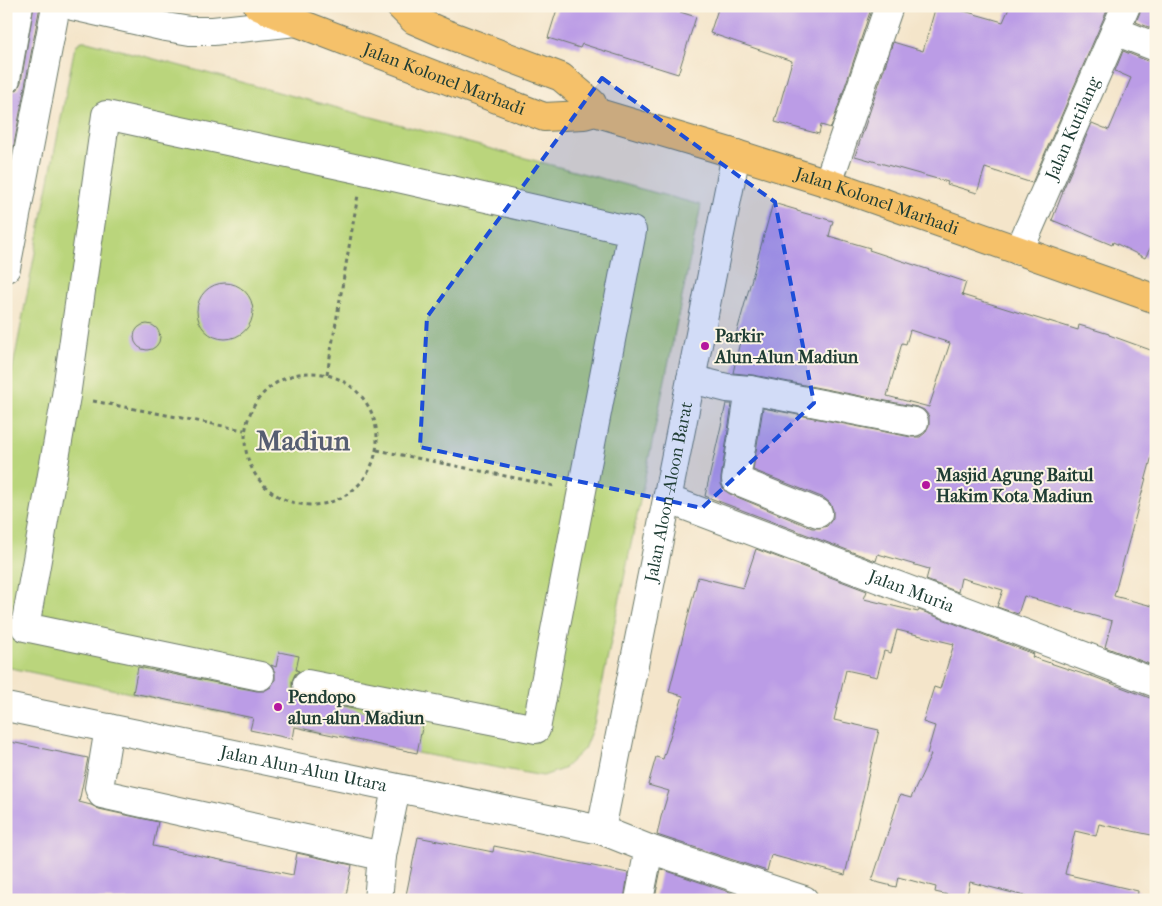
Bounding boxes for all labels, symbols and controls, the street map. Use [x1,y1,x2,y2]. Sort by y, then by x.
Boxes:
street label: Jalan Kolonel Marhadi [358,38,529,120]
street label: Jalan Kutilang [1040,73,1104,185]
street label: Jalan Kolonel Marhadi [791,162,962,239]
place label: Parkir Alun-Alun Madiun [714,326,859,368]
marker: Parkir Alun-Alun Madiun [699,340,711,352]
street label: Jalan Aloon-Aloon Barat [640,399,697,586]
district label: Madiun [256,424,351,457]
place label: Masjid Agung Baitul Hakim Kota Madiun [935,465,1094,507]
marker: Masjid Agung Baitul Hakim Kota Madiun [920,479,932,491]
street label: Jalan Muria [864,565,958,617]
place label: Pendopo alun-alun Madiun [288,687,425,729]
marker: Pendopo alun-alun Madiun [272,701,284,713]
street label: Jalan Alun-Alun Utara [216,741,390,796]

